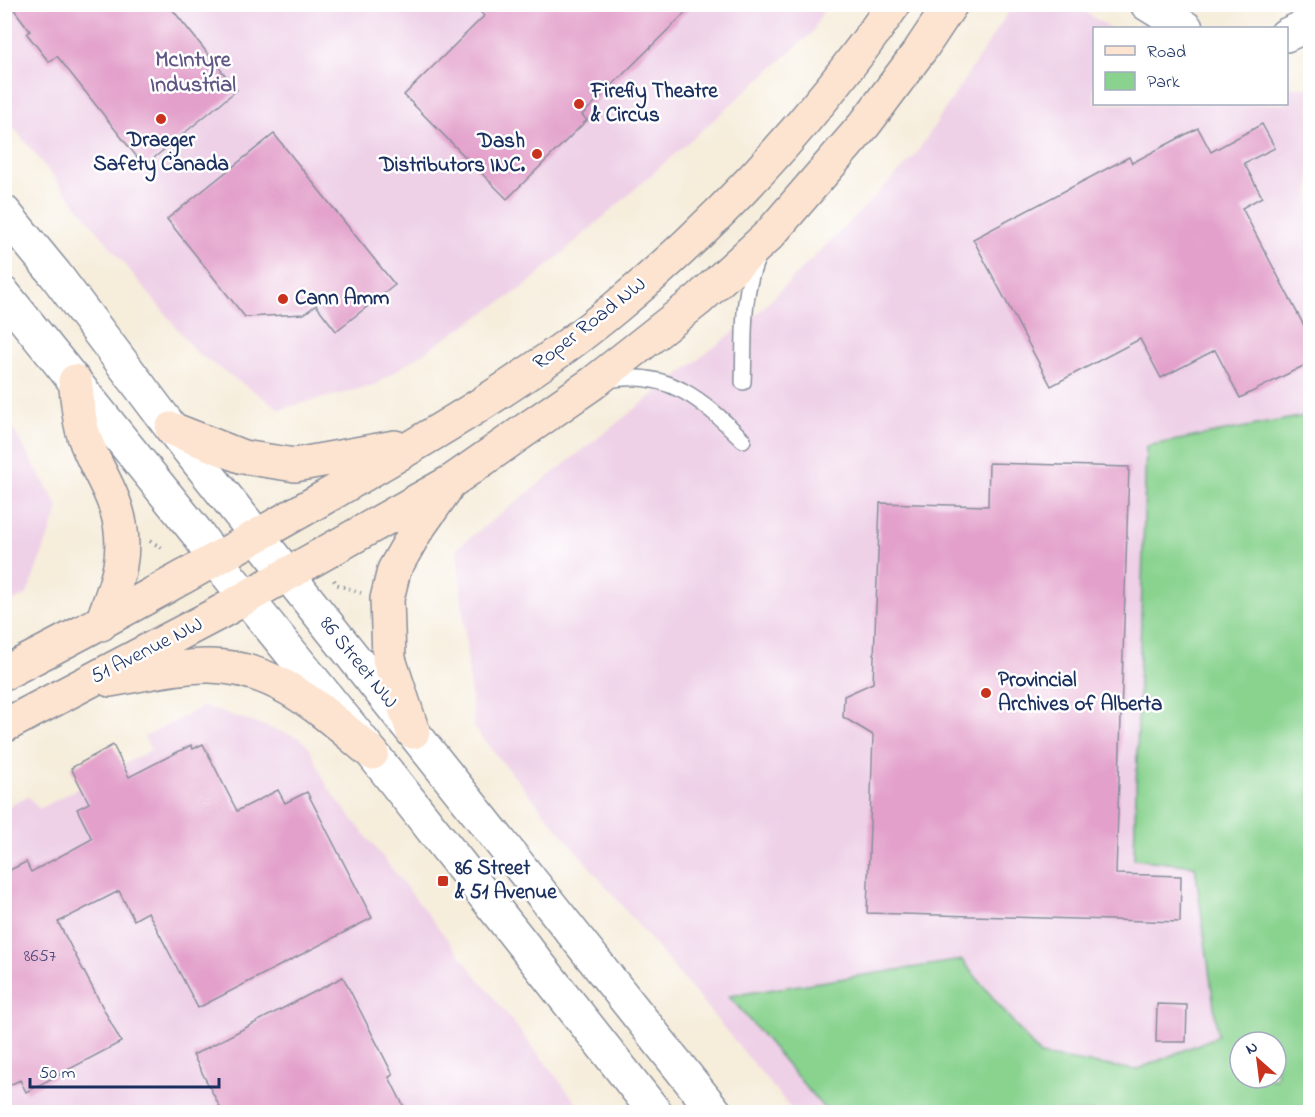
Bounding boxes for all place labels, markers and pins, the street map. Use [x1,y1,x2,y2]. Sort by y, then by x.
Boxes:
place label: Firefly Theatre & Circus [590,77,718,131]
marker: Firefly Theatre & Circus [572,97,586,111]
marker: Draeger Safety Canada [154,112,168,126]
place label: Draeger Safety Canada [93,126,229,182]
place label: Dash Distributors INC. [378,127,526,181]
marker: Dash Distributors INC. [530,147,544,161]
place label: Cann Amm [295,284,389,314]
marker: Cann Amm [276,292,290,306]
place label: Provincial Archives of Alberta [998,666,1162,720]
marker: Provincial Archives of Alberta [979,686,993,700]
place label: 86 Street & 51 Avenue [454,854,557,908]
marker: 86 Street & 51 Avenue [436,874,450,888]

